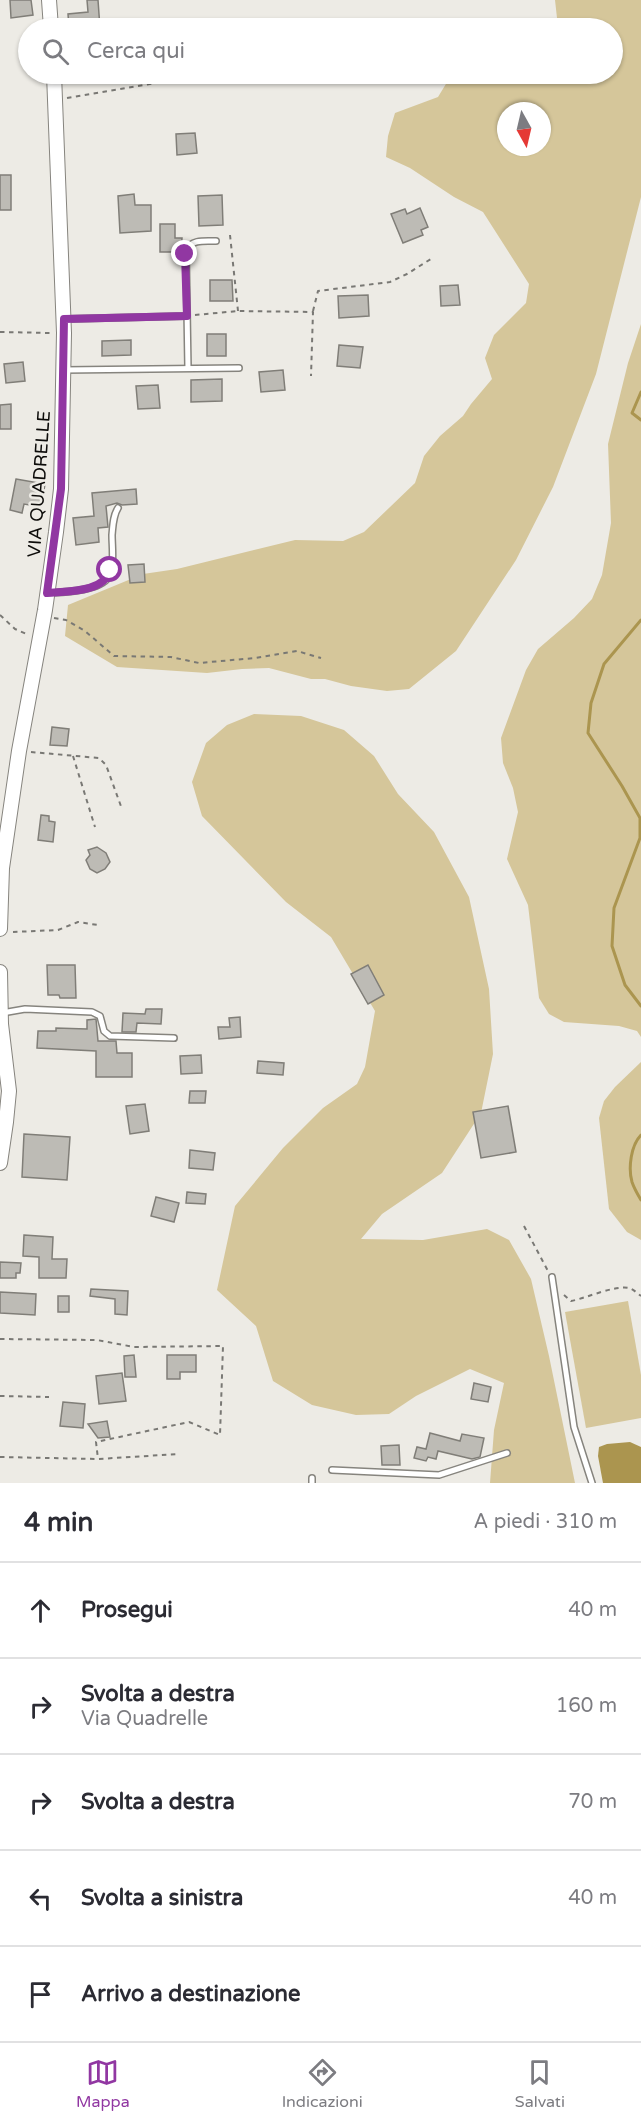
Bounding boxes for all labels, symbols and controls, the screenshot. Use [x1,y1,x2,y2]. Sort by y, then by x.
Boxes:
search box [18,18,623,84]
icon: search [39,35,72,68]
text: Cerca qui [87,38,185,64]
north arrow [497,102,551,156]
route end [171,240,197,266]
street label: VIA QUADRELLE [23,410,55,558]
route start [96,556,122,582]
text: 4 min [24,1507,93,1538]
text: A piedi · 310 m [474,1510,617,1534]
icon: ahead [24,1594,57,1627]
text: Prosegui [81,1597,173,1623]
text: 40 m [568,1598,617,1622]
text: Svolta a destra [81,1681,235,1707]
icon: right [24,1690,57,1723]
text: 160 m [556,1694,617,1718]
text: Via Quadrelle [81,1707,208,1731]
icon: right [24,1786,57,1819]
text: Svolta a destra [81,1789,235,1815]
text: 70 m [568,1790,617,1814]
icon: left [24,1882,57,1915]
text: Svolta a sinistra [81,1885,243,1911]
text: 40 m [568,1886,617,1910]
icon: arrive [24,1978,57,2011]
text: Arrivo a destinazione [81,1981,300,2007]
tab: Mappa [76,2056,130,2112]
tab: Indicazioni [282,2056,363,2112]
tab: Salvati [515,2056,565,2112]

